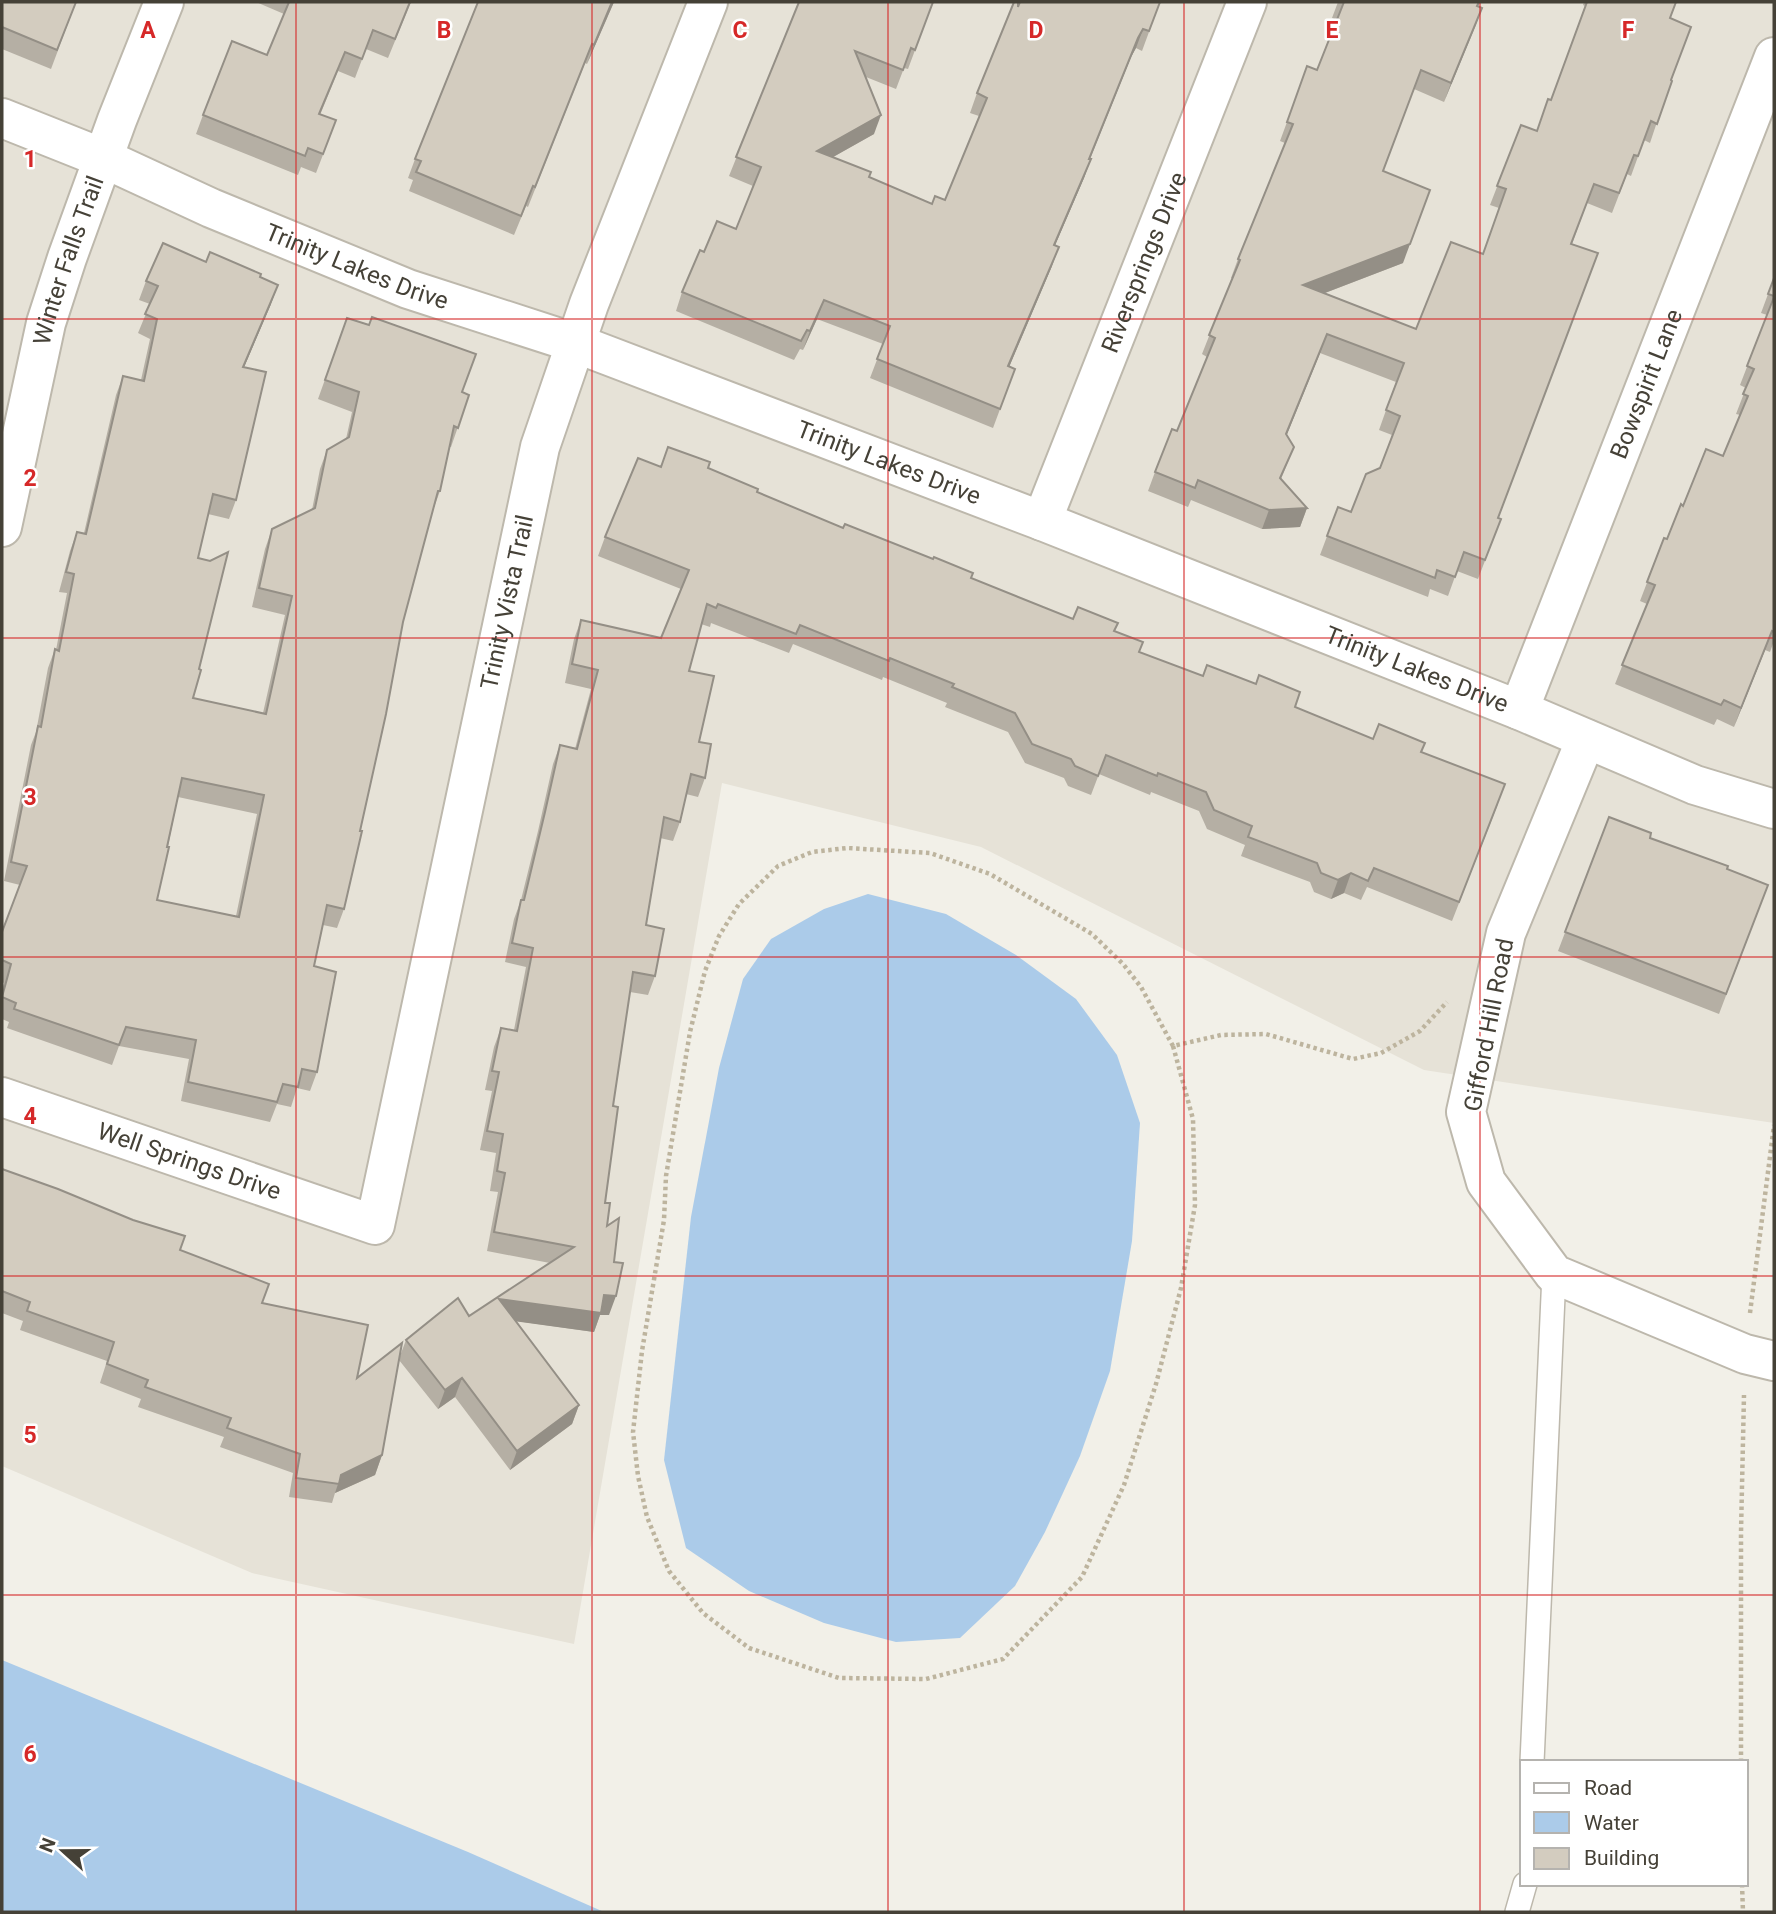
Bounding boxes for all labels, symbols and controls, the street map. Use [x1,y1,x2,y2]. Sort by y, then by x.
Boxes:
text: A [140,17,156,44]
text: B [437,17,451,44]
text: C [732,17,748,44]
text: D [1029,17,1043,44]
text: E [1326,17,1339,44]
text: F [1622,17,1635,44]
text: 1 [23,146,37,173]
street label: Riversprings Drive [1096,168,1192,357]
street label: Winter Falls Trail [28,172,110,347]
street label: Trinity Lakes Drive [261,218,452,315]
street label: Bowspirit Lane [1604,305,1688,463]
street label: Trinity Lakes Drive [793,415,985,510]
text: 2 [23,465,37,492]
street label: Trinity Vista Trail [475,512,539,692]
street label: Trinity Lakes Drive [1321,621,1512,718]
text: 3 [23,784,37,811]
street label: Gifford Hill Road [1459,936,1519,1114]
text: 4 [23,1103,37,1130]
street label: Well Springs Drive [94,1117,285,1206]
text: 5 [23,1422,37,1449]
text: 6 [23,1741,37,1768]
legend [1520,1760,1748,1886]
text: Road [1584,1776,1632,1800]
text: Water [1584,1811,1639,1835]
north arrow [28,1816,98,1886]
text: N [34,1835,61,1855]
text: Building [1584,1846,1659,1870]

